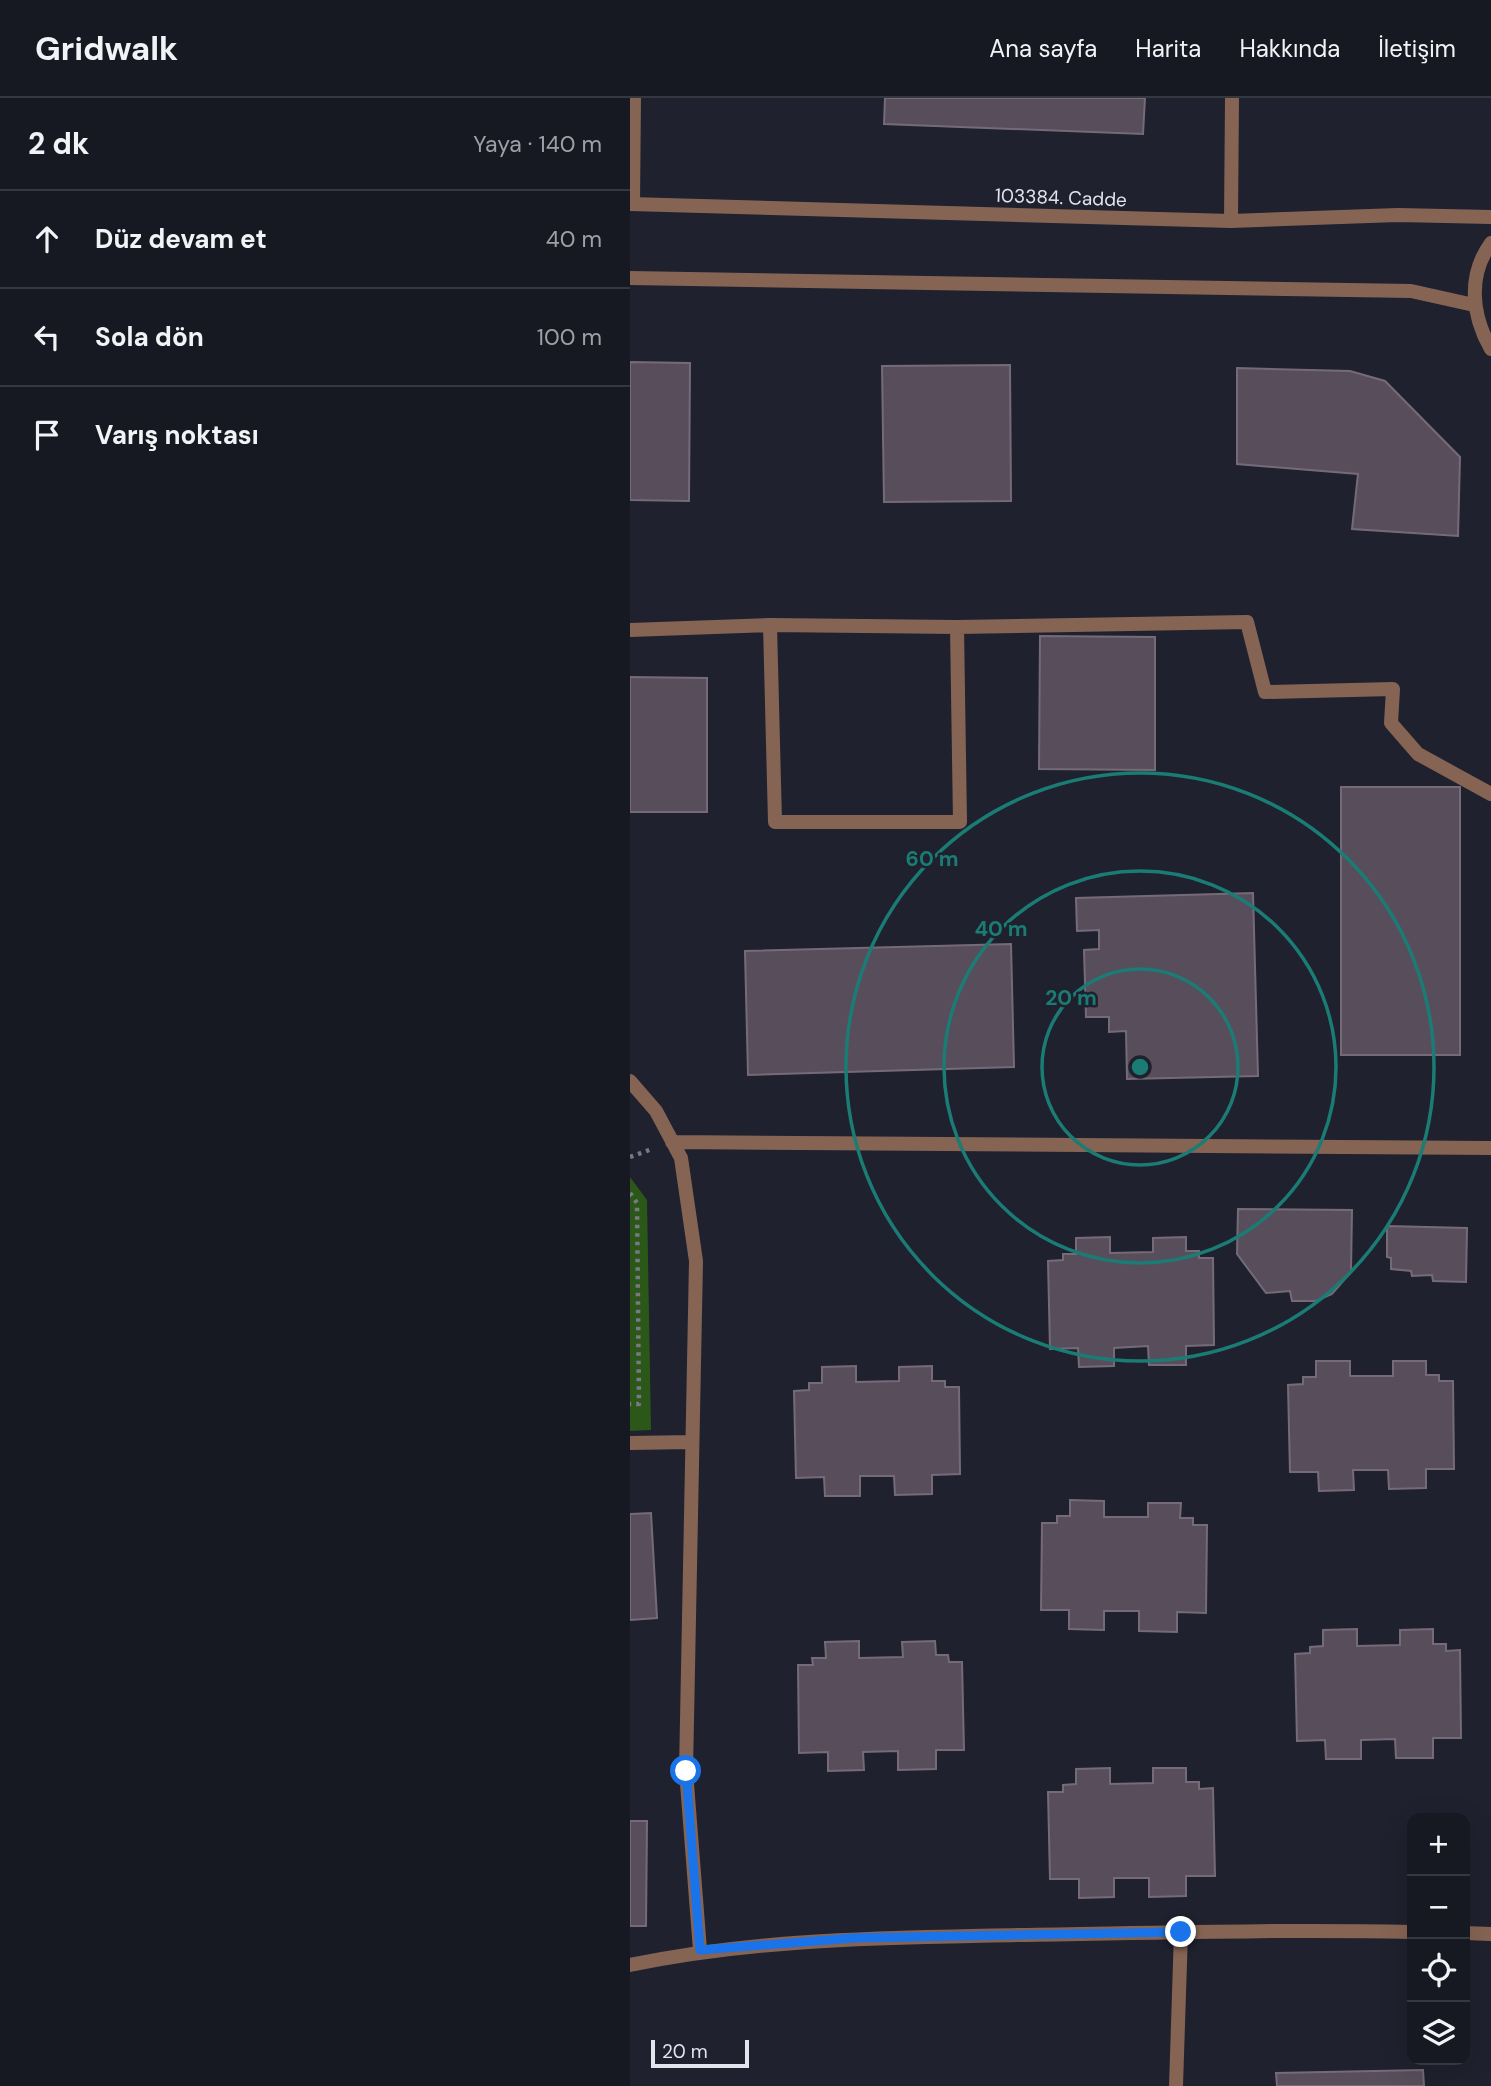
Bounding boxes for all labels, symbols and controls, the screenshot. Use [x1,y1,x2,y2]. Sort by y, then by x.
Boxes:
text: Gridwalk [35,27,178,70]
text: Ana sayfa [989,33,1097,64]
text: Harita [1135,33,1201,64]
text: Hakkında [1239,33,1340,64]
text: İletişim [1378,33,1456,64]
text: 2 dk [28,124,89,163]
text: Yaya · 140 m [473,129,602,159]
street label: 103384. Cadde [995,183,1127,212]
icon: ahead [28,220,66,258]
text: Düz devam et [95,222,267,256]
text: 40 m [546,224,602,254]
icon: left [28,318,66,356]
text: Sola dön [95,320,204,354]
text: 100 m [537,322,602,352]
icon: arrive [28,416,66,454]
text: Varış noktası [95,418,259,452]
text: 60 m [906,845,958,873]
text: 40 m [974,915,1028,943]
text: 20 m [1045,984,1097,1012]
centre of rings [1128,1055,1152,1079]
route start [670,1755,701,1786]
map controls [1407,1813,1470,2065]
button: + [1407,1813,1470,1876]
button: − [1407,1876,1470,1939]
route end [1165,1916,1196,1947]
button: locate [1407,1939,1470,2002]
button: layers [1407,2002,1470,2065]
scale bar [651,2037,749,2069]
text: 20 m [662,2039,708,2064]

